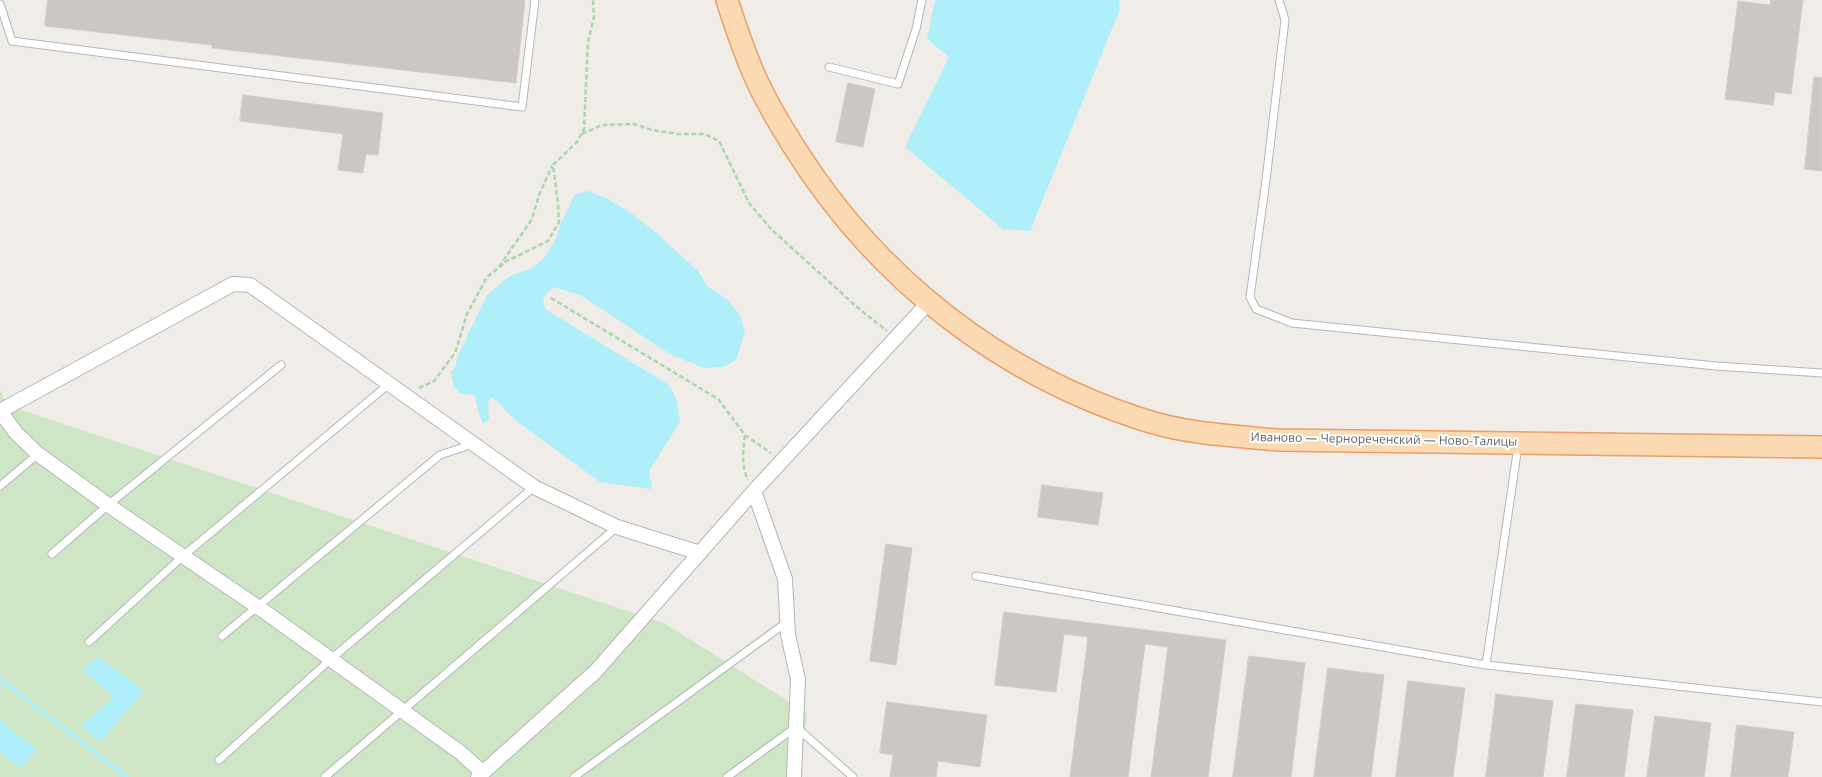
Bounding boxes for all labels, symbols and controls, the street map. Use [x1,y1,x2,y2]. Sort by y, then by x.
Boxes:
street label: Иваново — Чернореченский — Ново-Талицы [1251,430,1517,450]

